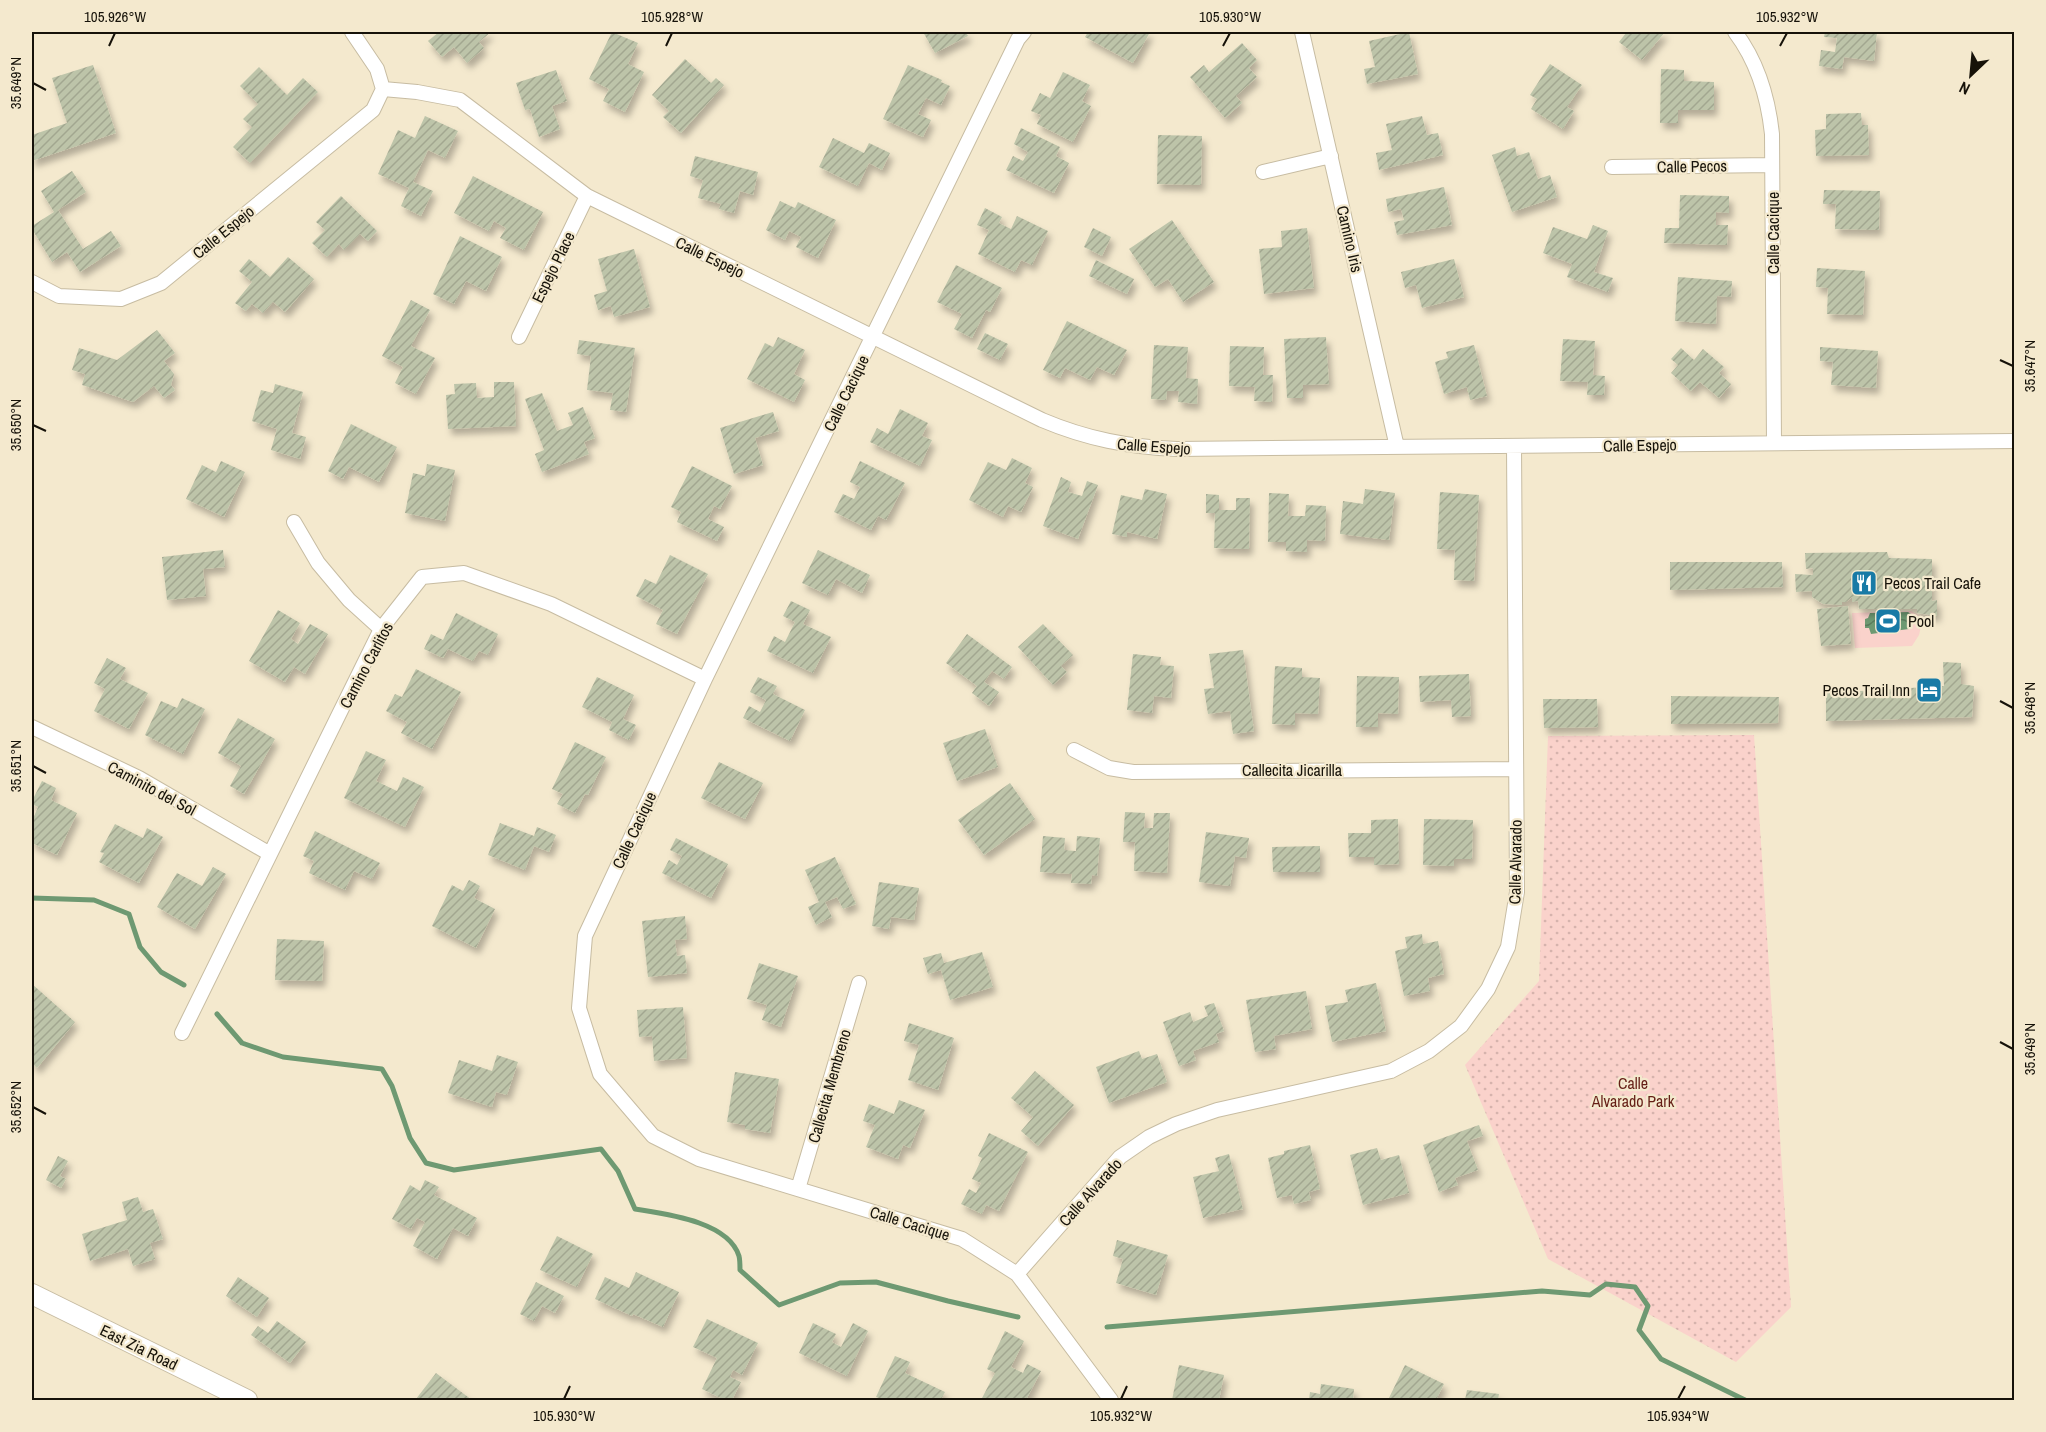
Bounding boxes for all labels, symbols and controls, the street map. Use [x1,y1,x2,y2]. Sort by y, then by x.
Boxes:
text: 105.926°W [84,6,146,27]
text: 105.928°W [641,6,703,27]
text: 105.930°W [1199,6,1261,27]
text: 105.932°W [1756,6,1818,27]
north arrow [1941,45,2001,105]
text: 35.649°N [5,57,26,109]
text: N [1955,77,1974,100]
street label: Calle Pecos [1657,154,1727,178]
street label: Calle Cacique [1762,192,1784,274]
street label: Calle Espejo [187,200,259,264]
street label: Camino Iris [1332,203,1368,275]
street label: Espejo Place [526,228,580,306]
street label: Calle Espejo [672,231,748,283]
text: 35.647°N [2019,340,2040,392]
street label: Calle Cacique [818,351,874,435]
text: 35.650°N [5,399,26,451]
street label: Calle Espejo [1116,432,1192,460]
street label: Calle Espejo [1603,433,1677,457]
restaurant icon: Pecos Trail Cafe [1849,568,1879,598]
place label: Pecos Trail Cafe [1884,572,1981,594]
sports icon: Pool [1873,606,1903,636]
place label: Pool [1908,610,1934,632]
street label: Camino Carlitos [334,618,398,712]
hotel icon: Pecos Trail Inn [1914,675,1944,705]
place label: Pecos Trail Inn [1822,679,1910,701]
text: 35.648°N [2019,682,2040,734]
text: 35.651°N [5,740,26,792]
street label: Caminito del Sol [104,756,200,821]
street label: Callecita Jicarilla [1242,759,1343,781]
street label: Calle Cacique [607,788,661,872]
street label: Calle Alvarado [1503,820,1527,904]
text: 35.649°N [2019,1023,2040,1075]
street label: Callecita Membreno [802,1027,856,1145]
park label: Calle Alvarado Park [1591,1072,1675,1112]
text: 35.652°N [5,1081,26,1133]
street label: Calle Alvarado [1054,1153,1126,1231]
street label: Calle Cacique [867,1200,953,1246]
street label: East Zia Road [96,1319,182,1375]
text: 105.930°W [533,1405,595,1426]
text: 105.932°W [1090,1405,1152,1426]
text: 105.934°W [1647,1405,1709,1426]

